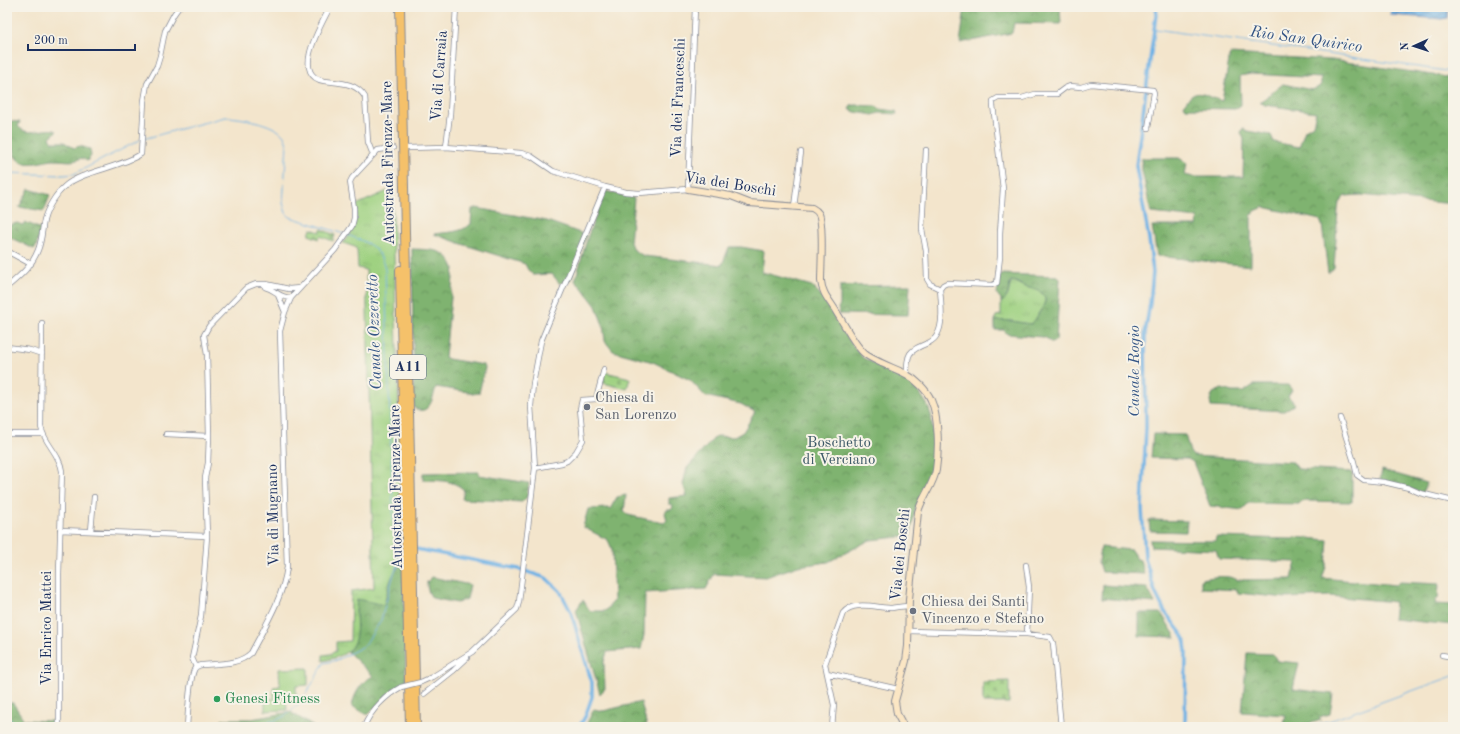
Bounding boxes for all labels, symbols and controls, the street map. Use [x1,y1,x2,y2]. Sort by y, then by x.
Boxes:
water label: Rio San Quirico [1248,24,1363,56]
scale bar [28,26,135,52]
north arrow [1394,26,1434,66]
street label: Via di Carraia [429,29,451,122]
text: 200 m [34,35,68,47]
street label: Via dei Franceschi [669,38,689,158]
text: N [1400,41,1411,51]
street label: Autostrada Firenze-Mare [380,81,398,245]
street label: Via dei Boschi [683,170,777,200]
water label: Canale Ozzeretto [365,274,385,390]
water label: Canale Rogio [1127,325,1143,417]
road number: A11 [390,355,426,379]
place label: Chiesa di San Lorenzo [595,391,677,423]
marker: Chiesa di San Lorenzo [582,402,592,412]
street label: Autostrada Firenze-Mare [388,405,406,569]
park label: Boschetto di Verciano [803,436,875,468]
street label: Via di Mugnano [266,464,282,566]
street label: Via dei Boschi [889,508,913,602]
street label: Via Enrico Mattei [40,571,55,685]
place label: Chiesa dei Santi Vincenzo e Stefano [921,595,1044,627]
marker: Chiesa dei Santi Vincenzo e Stefano [908,606,918,616]
place label: Genesi Fitness [225,692,320,707]
marker: Genesi Fitness [212,694,222,704]

